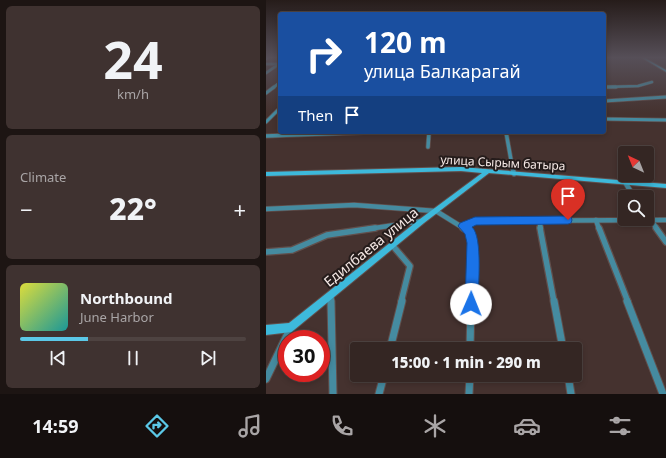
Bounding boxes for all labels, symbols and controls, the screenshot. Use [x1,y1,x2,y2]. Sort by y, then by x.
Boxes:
text: 24 [103,23,163,94]
text: 120 m [364,23,447,61]
icon: right [298,28,350,80]
text: улица Балкарагай [364,59,521,83]
text: km/h [117,85,149,103]
icon: arrive [341,104,363,126]
text: Then [298,105,333,125]
north arrow [618,146,654,182]
map controls [618,146,654,226]
street label: улица Сырым батыра [440,151,566,174]
text: Climate [20,168,66,186]
pin [551,179,585,220]
icon: arrive [557,185,579,207]
text: 22° [109,188,157,229]
button: search [618,190,654,226]
text: − [20,194,33,224]
text: + [233,194,246,224]
street label: Едилбаева улица [320,203,422,291]
position arrow [450,283,492,325]
text: Northbound [80,288,172,308]
text: June Harbor [80,308,154,326]
speed limit sign: 30 [278,330,330,382]
icon: previous [47,347,69,369]
icon: pause [122,347,144,369]
icon: next [197,347,219,369]
text: 15:00 · 1 min · 290 m [391,352,541,372]
icon: directions [143,412,171,440]
icon: music [236,412,264,440]
icon: phone [328,412,356,440]
icon: climate [421,412,449,440]
icon: car [513,412,541,440]
icon: filters [606,412,634,440]
text: 14:59 [32,414,79,438]

